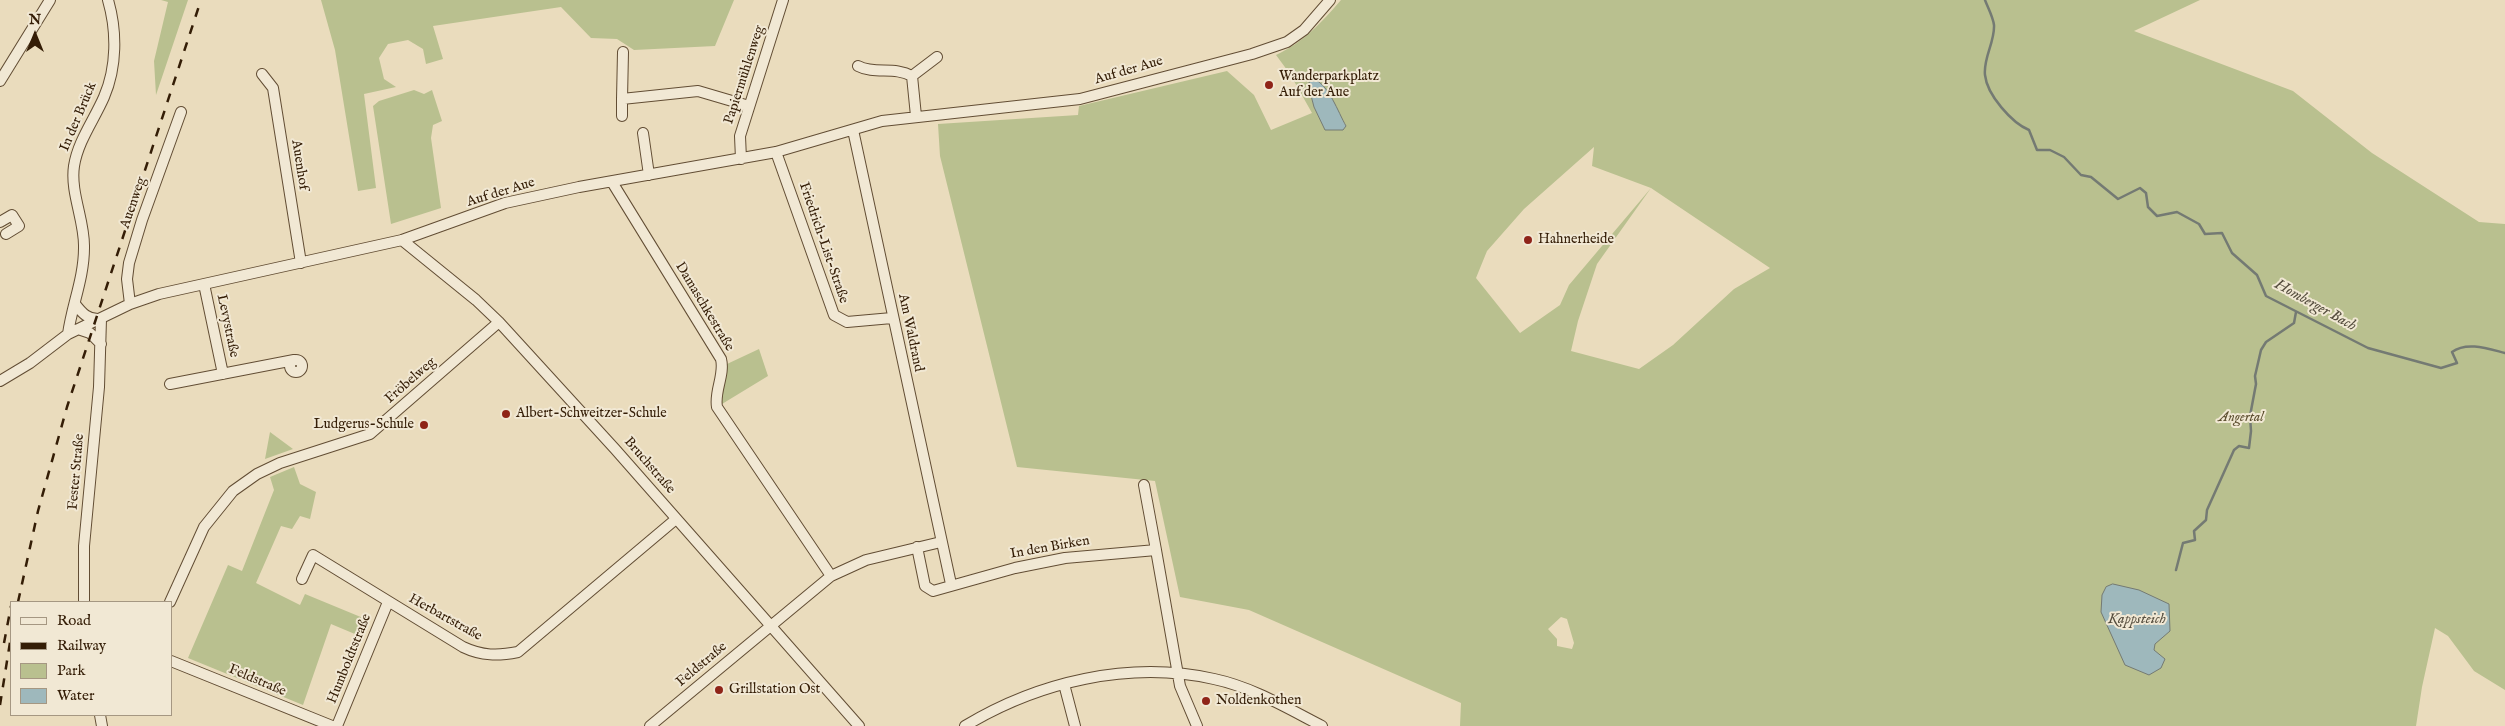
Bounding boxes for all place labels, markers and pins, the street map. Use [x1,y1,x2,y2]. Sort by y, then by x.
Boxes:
place label: Wanderparkplatz Auf der Aue [1279,69,1379,102]
marker: Wanderparkplatz Auf der Aue [1263,79,1275,91]
place label: Hahnerheide [1538,232,1614,248]
marker: Hahnerheide [1522,234,1534,246]
place label: Albert-Schweitzer-Schule [516,406,667,422]
marker: Albert-Schweitzer-Schule [500,408,512,420]
place label: Ludgerus-Schule [313,417,414,433]
marker: Ludgerus-Schule [418,419,430,431]
place label: Grillstation Ost [729,682,820,698]
marker: Grillstation Ost [713,684,725,696]
place label: Noldenkothen [1216,693,1301,709]
marker: Noldenkothen [1200,695,1212,707]

